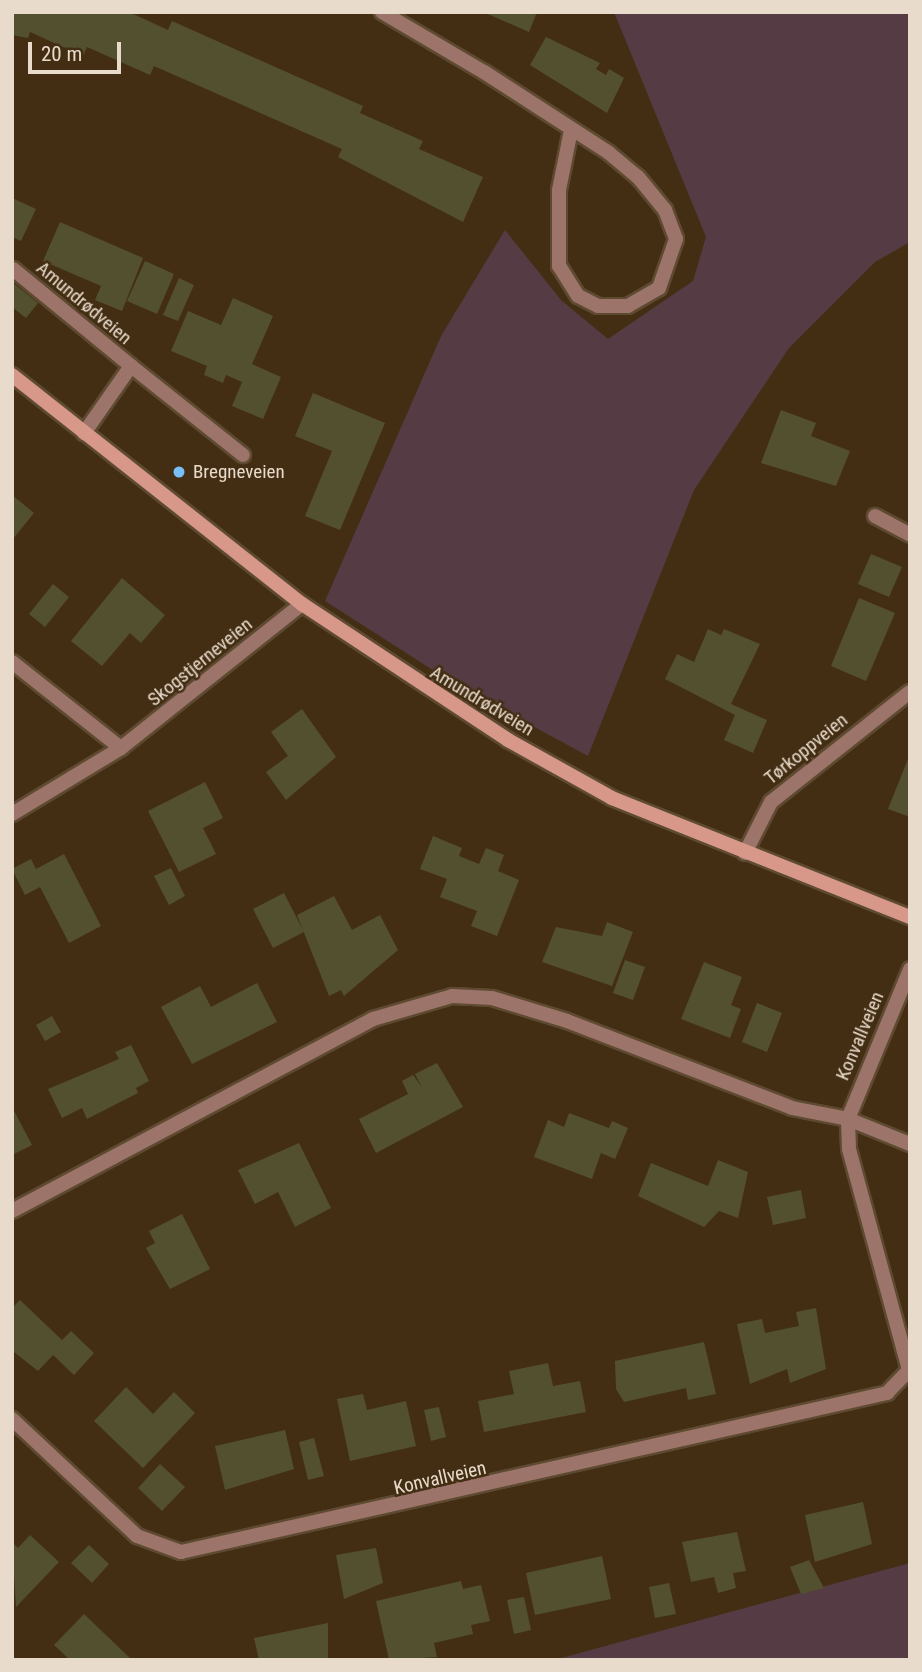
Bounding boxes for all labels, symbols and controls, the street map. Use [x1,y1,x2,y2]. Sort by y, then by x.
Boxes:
scale bar [32,28,124,72]
text: 20 m [41,42,82,66]
street label: Amundrødveien [32,257,136,349]
place label: Bregneveien [193,461,285,483]
marker: Bregneveien [171,464,187,480]
street label: Skogstjerneveien [143,613,257,711]
street label: Amundrødveien [426,661,538,741]
street label: Tørkoppveien [760,709,852,789]
street label: Konvallveien [831,988,889,1084]
street label: Konvallveien [392,1456,488,1500]

